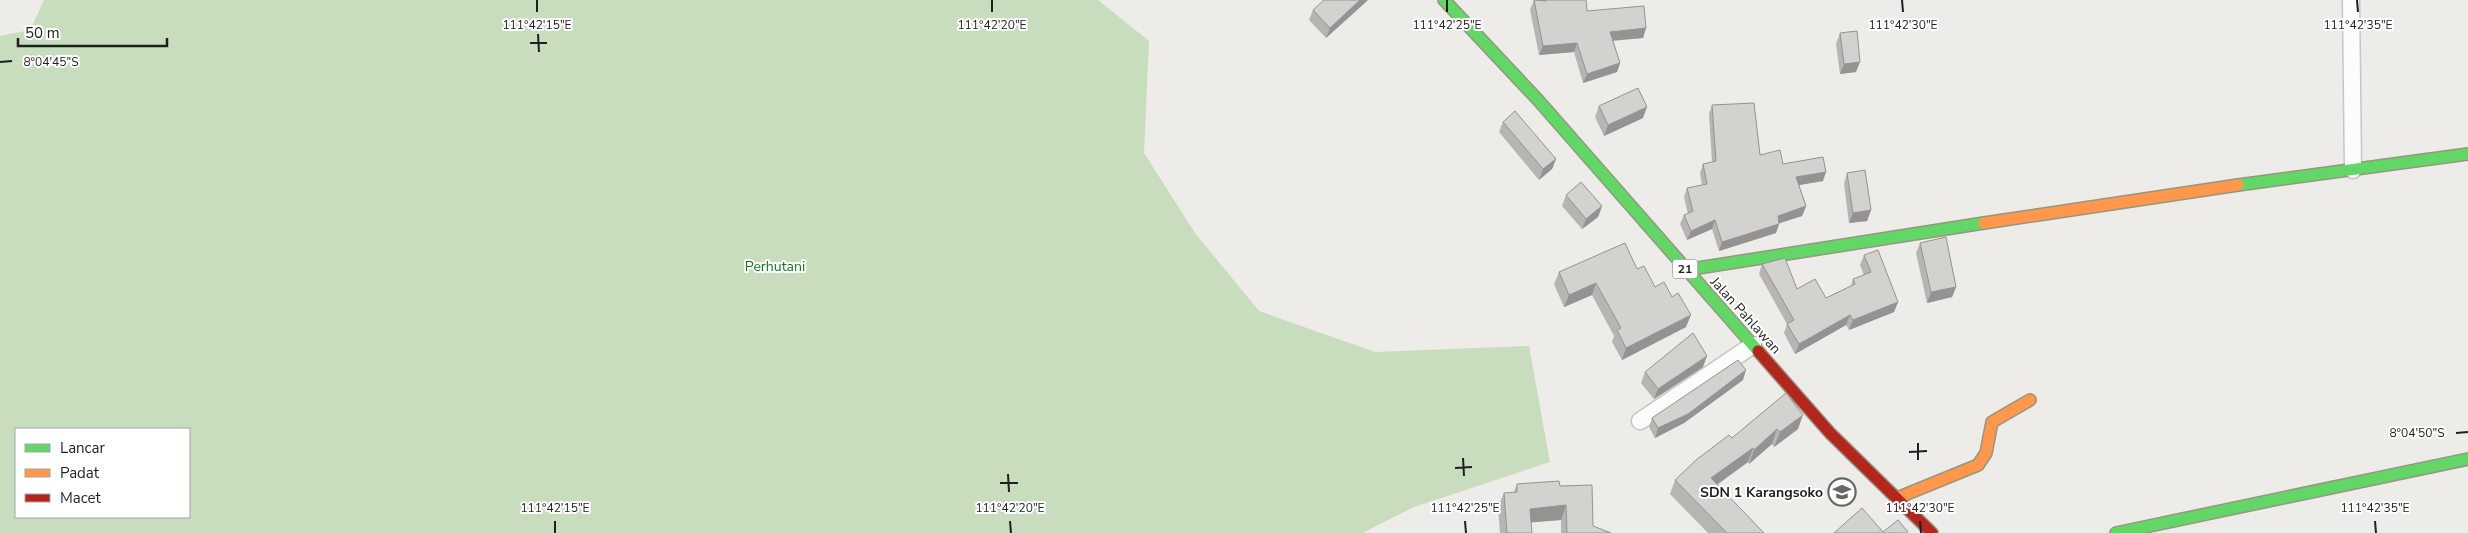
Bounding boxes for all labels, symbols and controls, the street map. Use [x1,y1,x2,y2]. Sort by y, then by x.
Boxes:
scale bar [18,15,166,47]
text: 111°42'15"E [502,17,572,33]
text: 111°42'20"E [957,17,1027,33]
text: 111°42'25"E [1412,17,1482,33]
text: 111°42'30"E [1868,17,1938,33]
text: 111°42'35"E [2323,17,2393,33]
text: 50 m [25,23,60,43]
text: 8°04'45"S [23,54,79,70]
park label: Perhutani [745,257,805,276]
road number: 21 [1672,260,1698,278]
street label: Jalan Pahlawan [1705,272,1785,358]
text: 8°04'50"S [2389,425,2445,441]
legend [15,428,190,518]
text: Lancar [60,438,105,458]
text: Padat [60,463,100,483]
school or university icon: SDN 1 Karangsoko [1827,477,1857,507]
place label: SDN 1 Karangsoko [1700,483,1823,502]
text: Macet [60,488,102,508]
text: 111°42'15"E [520,500,590,516]
text: 111°42'20"E [975,500,1045,516]
text: 111°42'25"E [1430,500,1500,516]
text: 111°42'30"E [1885,500,1955,516]
text: 111°42'35"E [2340,500,2410,516]

